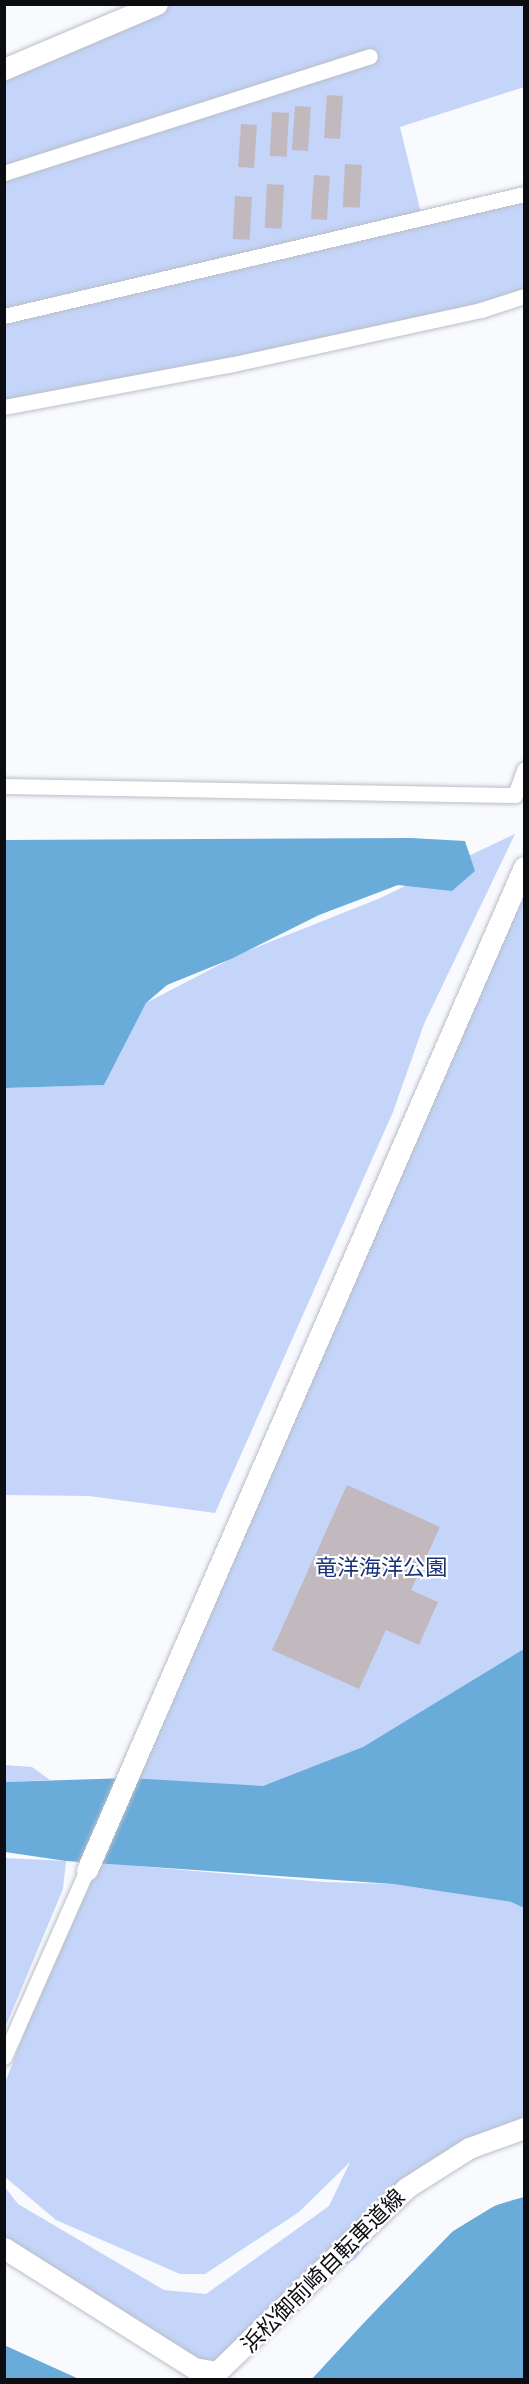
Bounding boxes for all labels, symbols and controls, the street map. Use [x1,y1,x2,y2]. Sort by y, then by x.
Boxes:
park label: 竜洋海洋公園 [315,1555,447,1581]
street label: 浜松御前崎自転車道線 [236,2184,410,2358]

